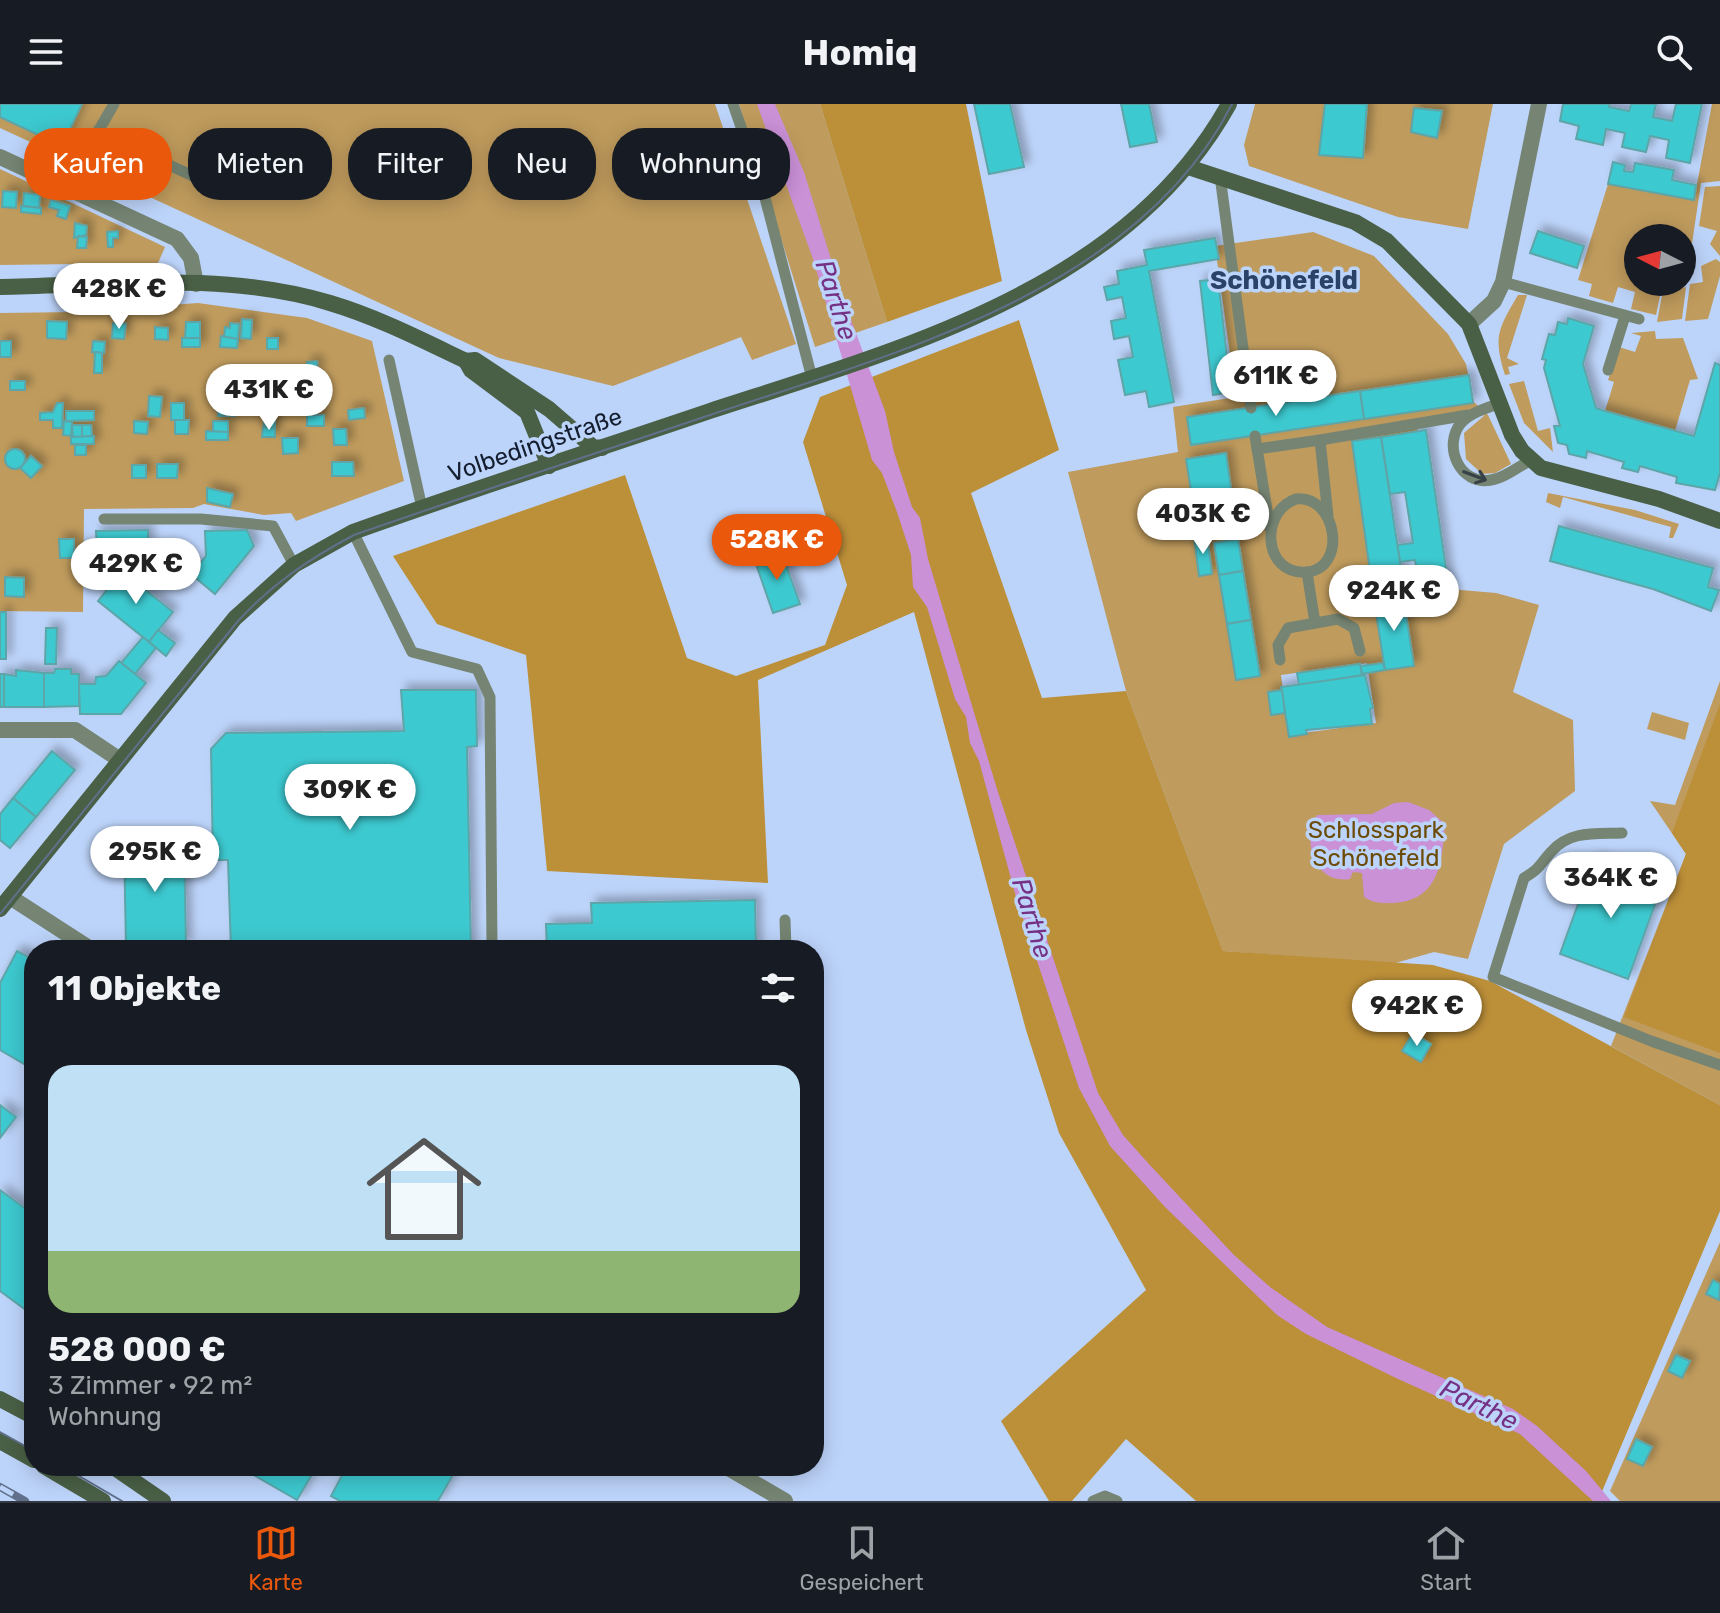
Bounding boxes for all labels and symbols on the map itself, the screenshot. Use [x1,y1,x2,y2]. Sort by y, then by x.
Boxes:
north arrow [1624,224,1696,296]
water label: Parthe [809,256,864,344]
pin: 428K € [54,263,184,331]
district label: Schönefeld [1210,265,1358,296]
pin: 611K € [1211,350,1341,418]
pin: 431K € [204,364,334,432]
street label: Volbedingstraße [444,402,626,488]
one-way arrow [1463,469,1487,484]
pin: 403K € [1138,488,1268,556]
pin: 528K € [712,514,842,582]
pin: 429K € [71,538,201,606]
pin: 924K € [1329,565,1459,633]
pin: 309K € [285,764,415,832]
park label: Schlosspark Schönefeld [1308,816,1445,872]
pin: 295K € [90,826,220,894]
pin: 364K € [1546,852,1676,920]
water label: Parthe [1005,874,1059,962]
pin: 942K € [1352,980,1482,1048]
water label: Parthe [1435,1373,1523,1437]

